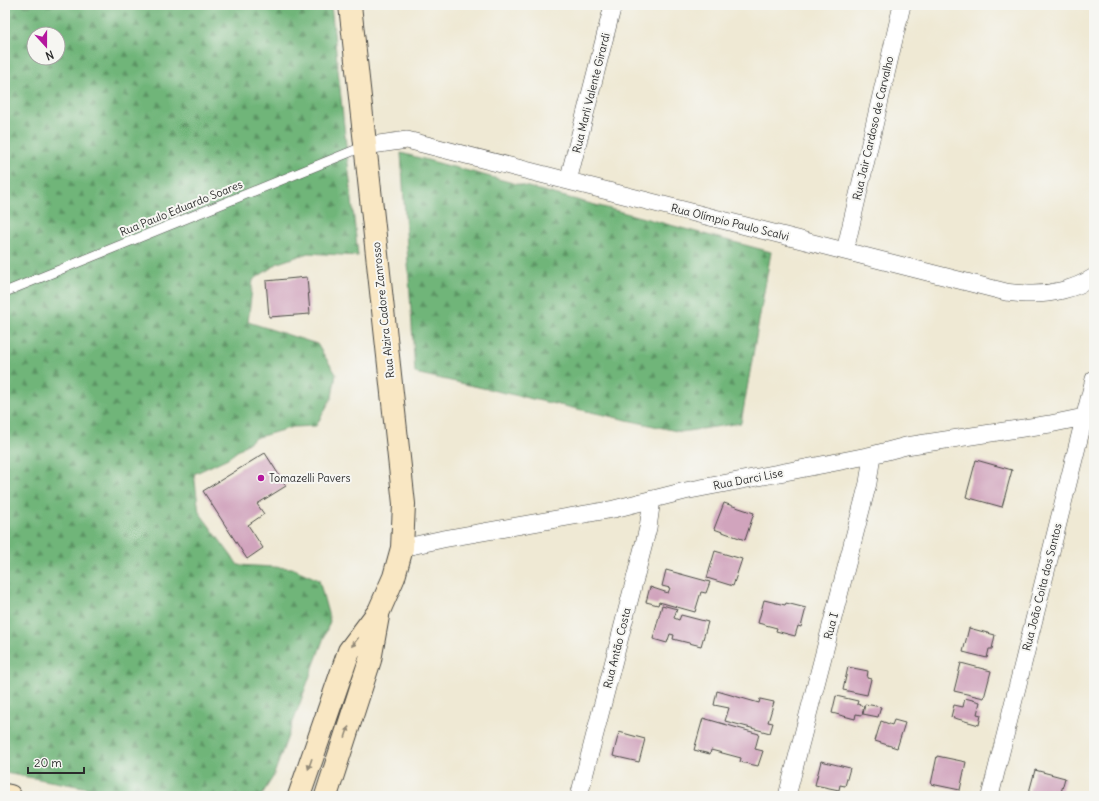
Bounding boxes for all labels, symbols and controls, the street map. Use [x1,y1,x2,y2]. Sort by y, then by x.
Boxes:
north arrow [26,26,66,66]
street label: Rua Marli Valente Girardi [569,32,613,154]
text: N [44,47,56,63]
street label: Rua Jair Cardoso de Carvalho [850,55,896,201]
street label: Rua Paulo Eduardo Soares [118,177,244,239]
street label: Rua Olímpio Paulo Scalvi [669,201,791,243]
street label: Rua Alzira Cadore Zanrosso [369,241,397,379]
street label: Rua Darci Lise [712,465,784,493]
place label: Tomazelli Pavers [269,471,351,485]
marker: Tomazelli Pavers [256,473,266,483]
street label: Rua João Coita dos Santos [1019,522,1065,652]
street label: Rua Antão Costa [600,606,634,690]
street label: Rua I [821,611,841,641]
one-way arrow [351,637,360,648]
one-way arrow [344,726,350,738]
scale bar [28,749,84,775]
text: 20 m [34,755,62,770]
one-way arrow [307,758,313,770]

